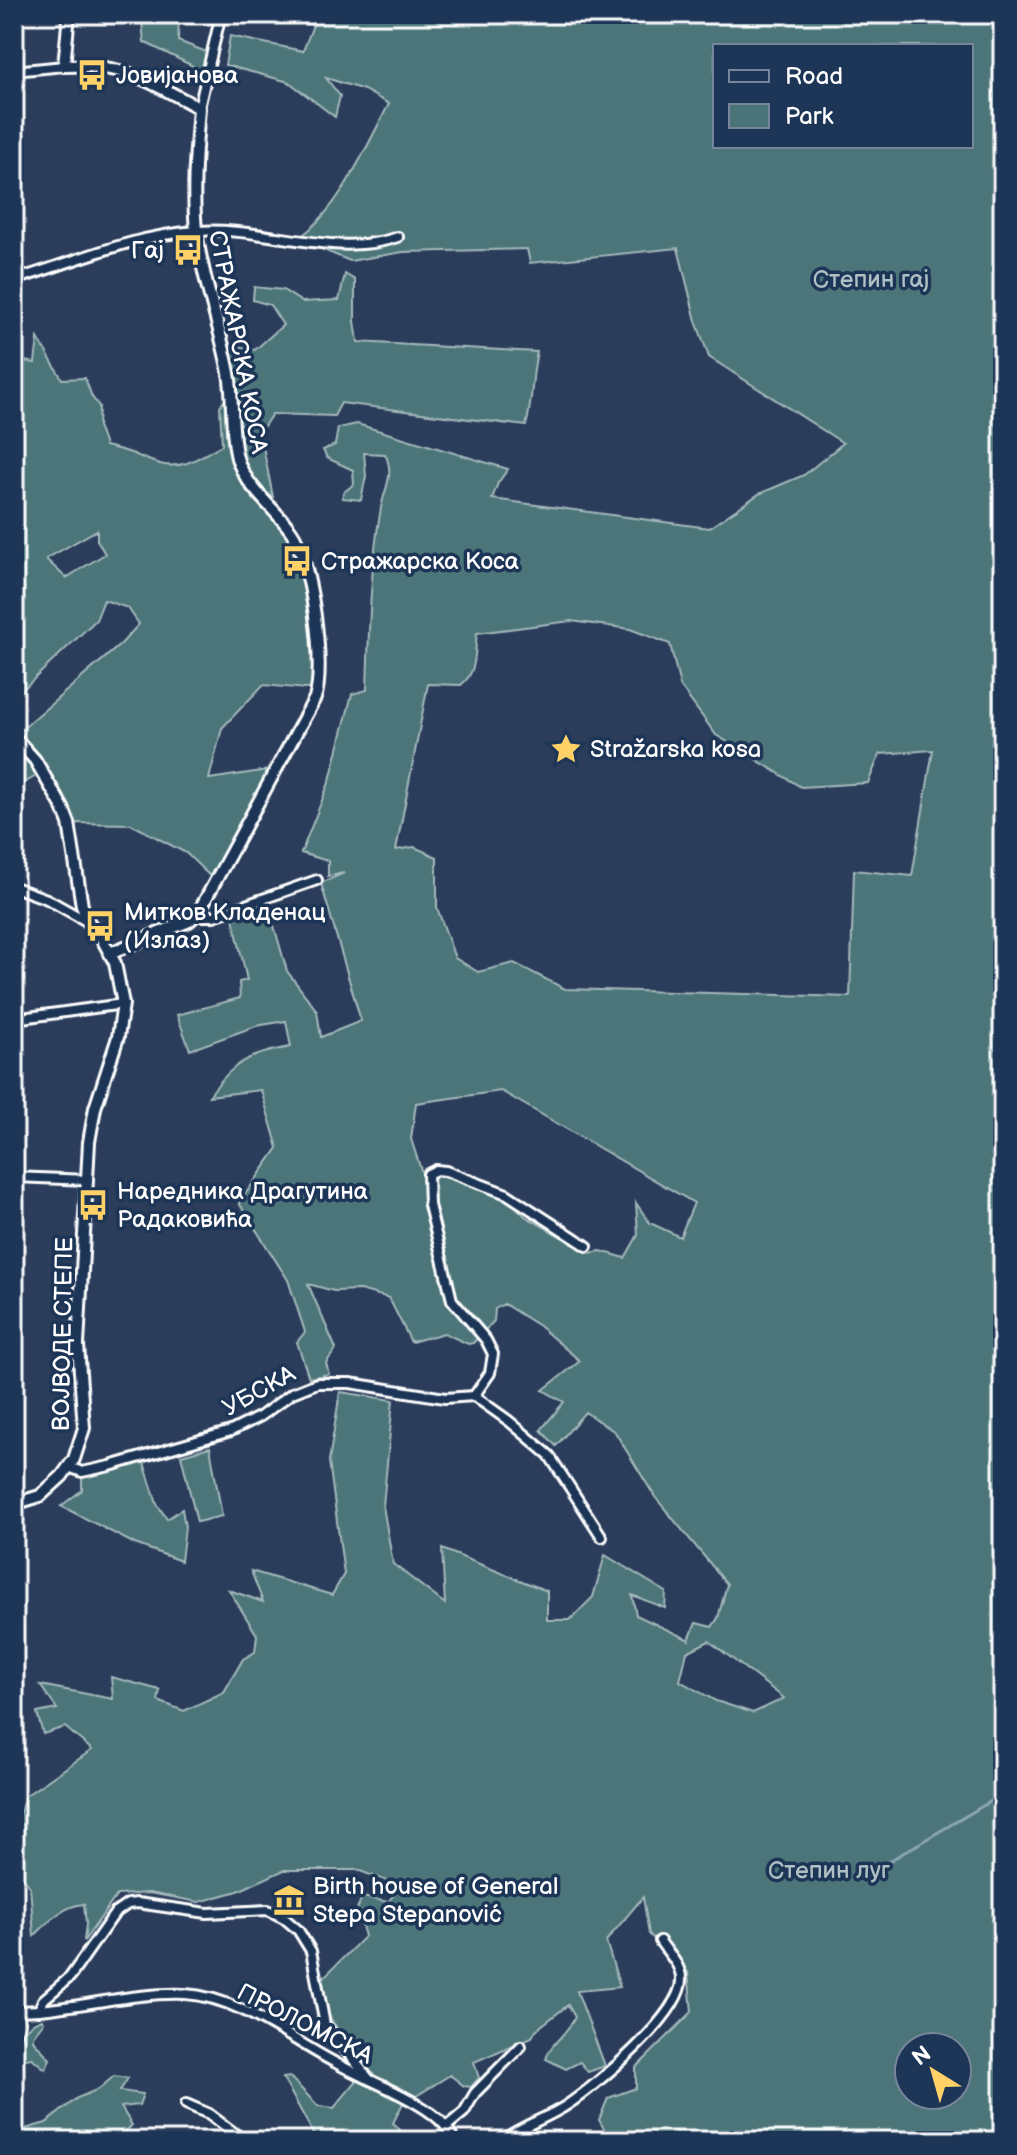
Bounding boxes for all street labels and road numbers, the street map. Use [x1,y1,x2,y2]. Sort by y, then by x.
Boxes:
street label: СТРАЖАРСКА КОСА [202,228,274,456]
street label: ВОЈВОДЕ СТЕПЕ [47,1237,79,1431]
street label: УБСКА [218,1359,301,1423]
street label: ПРОЛОМСКА [232,1977,378,2071]

